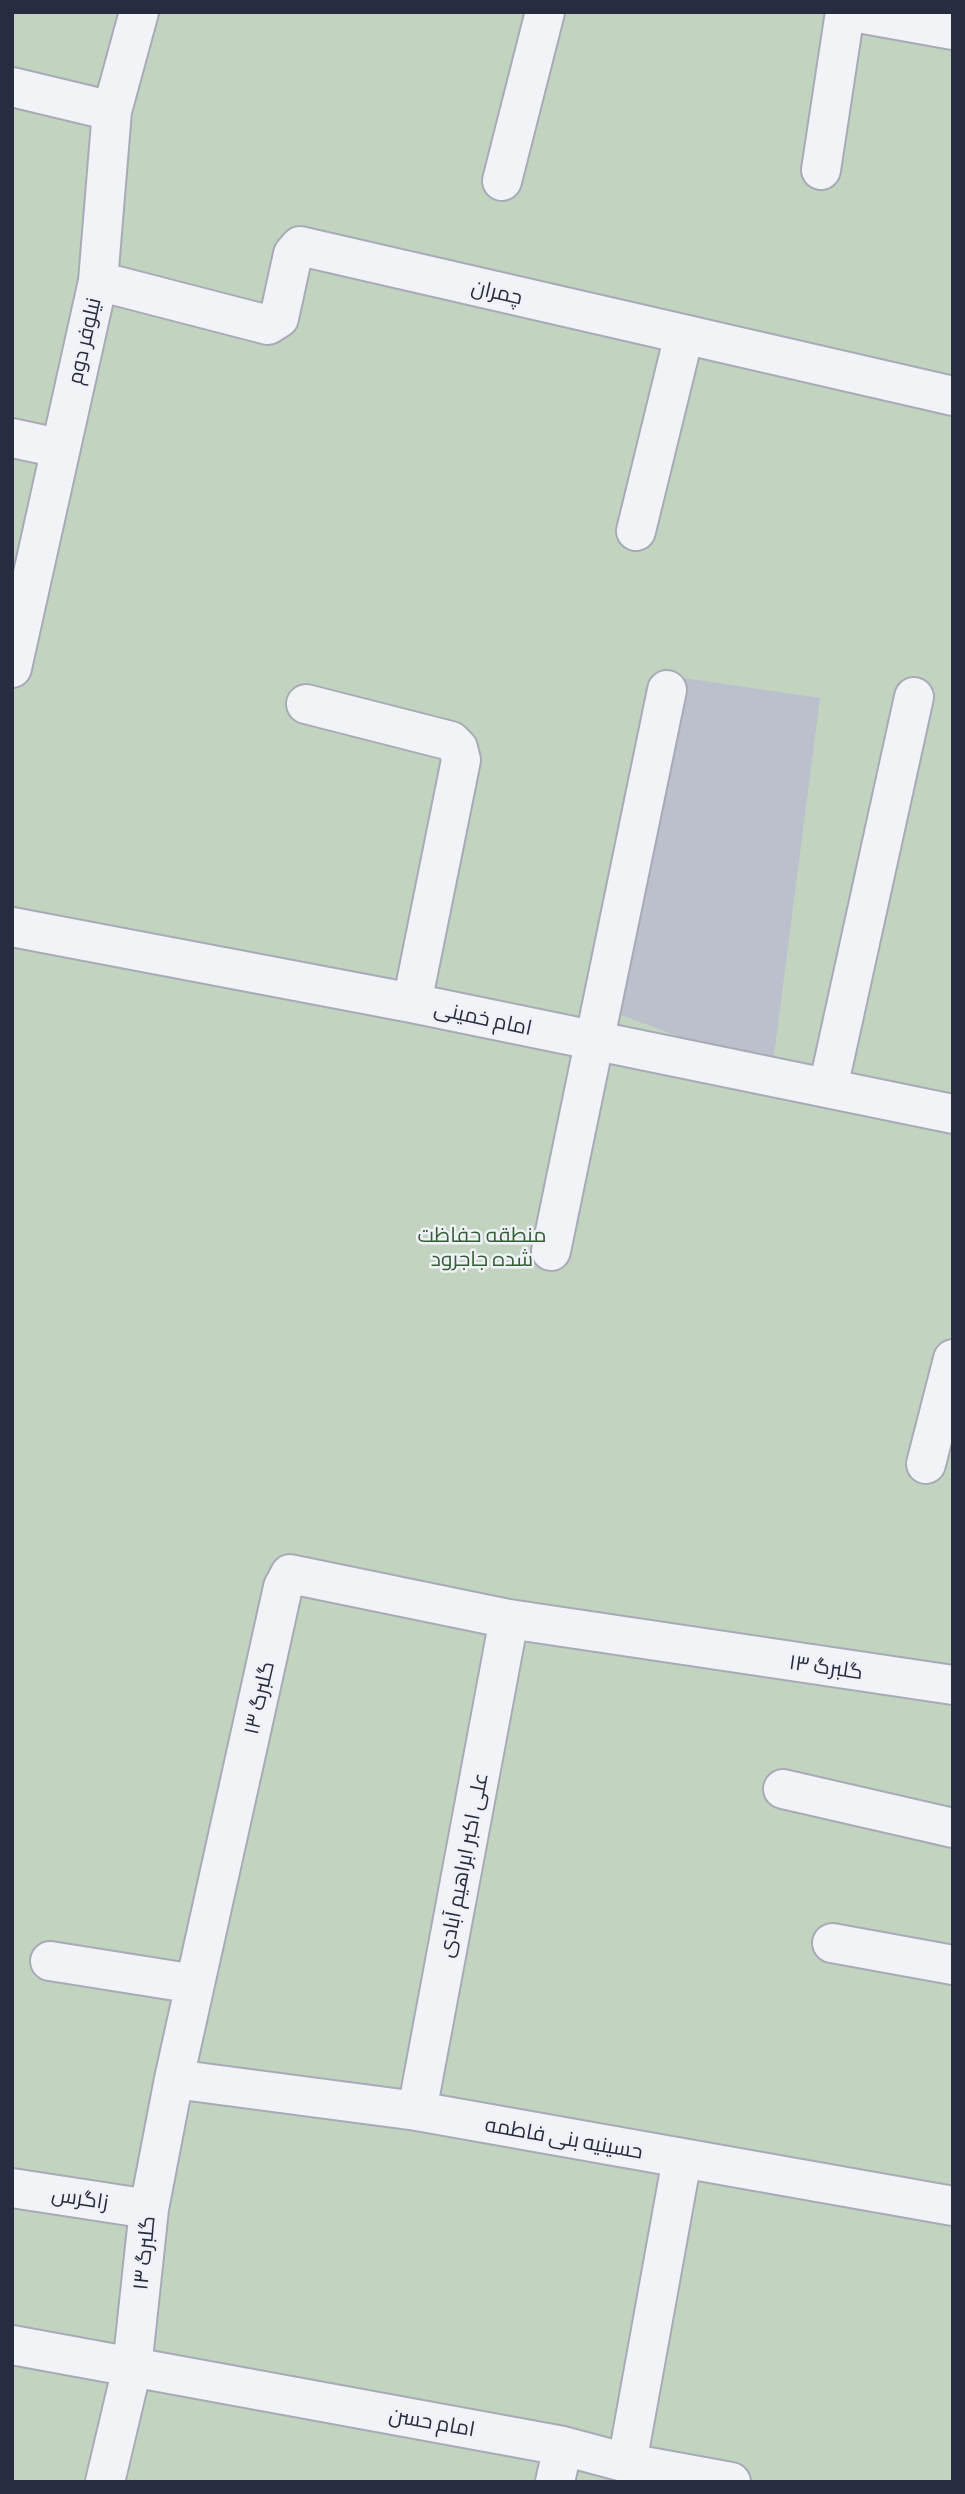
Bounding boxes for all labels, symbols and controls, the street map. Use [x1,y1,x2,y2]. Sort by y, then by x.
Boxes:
street label: چمران [469,274,525,310]
street label: نیلوفر دوم [62,295,106,387]
street label: امام خمینی [432,995,534,1041]
park label: منطقه حفاظت شده جاجرود [417,1222,547,1272]
street label: گلبرگ ۱۳ [787,1649,865,1685]
street label: گلبرگ ۱۳ [238,1659,280,1737]
street label: علی اکبر ابراهیم آبادی [433,1771,493,1959]
street label: حسینیه بنی فاطمه [483,2112,645,2164]
street label: زاگرس [50,2181,110,2215]
street label: گلبرگ ۱۳ [128,2215,160,2291]
street label: امام حسن [387,2402,477,2442]

